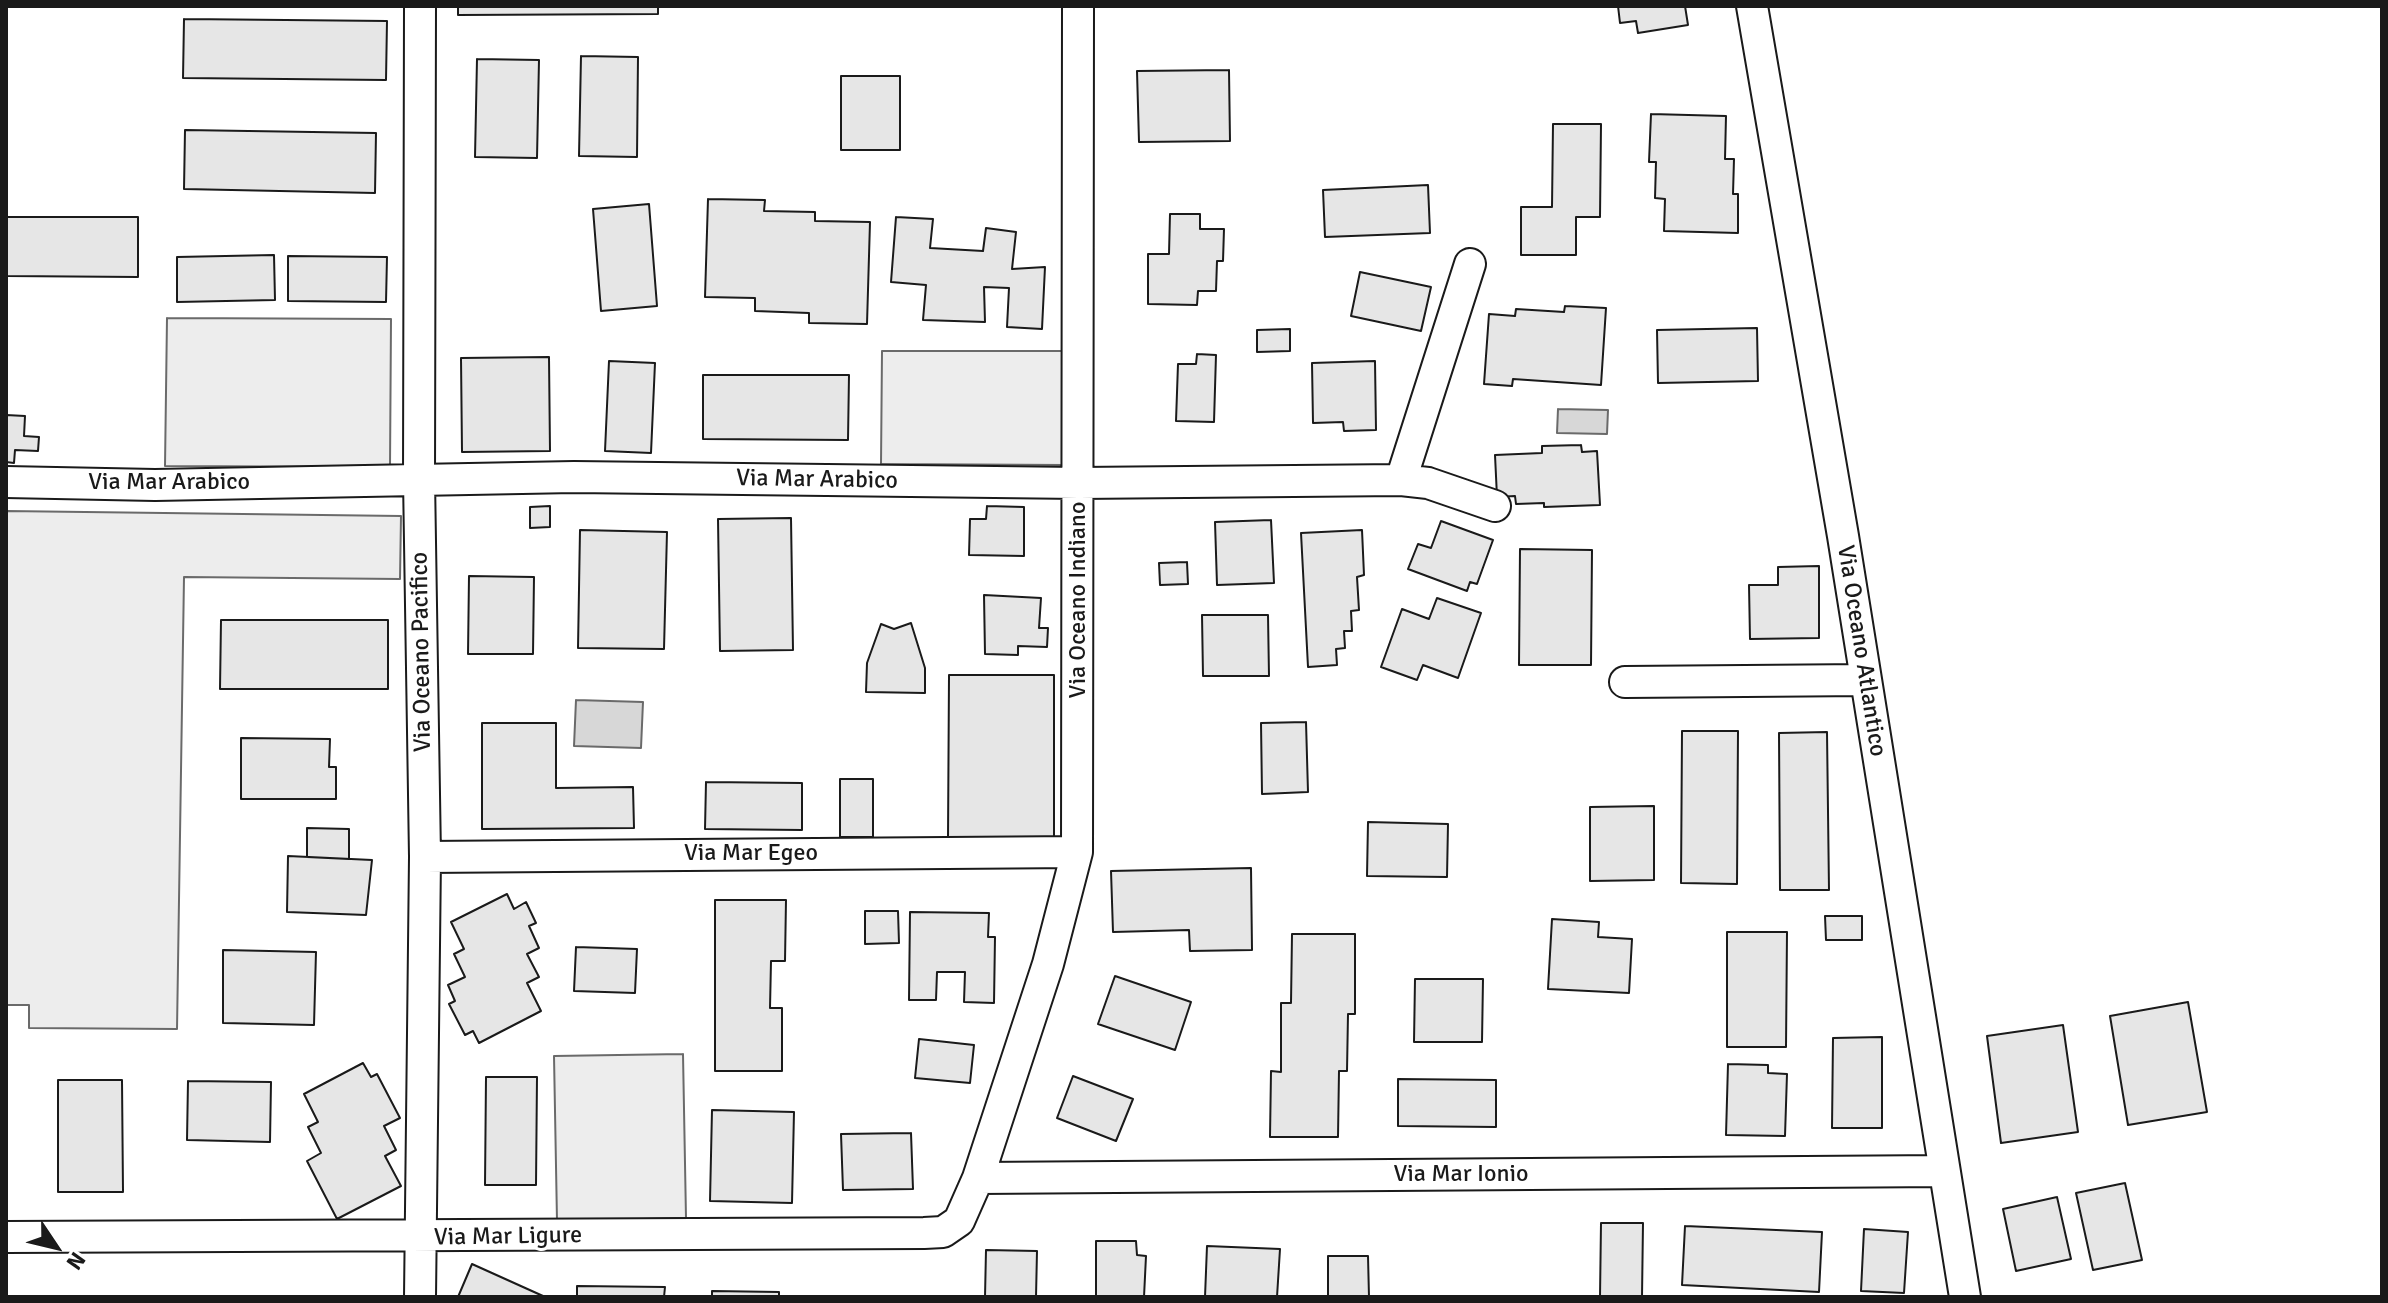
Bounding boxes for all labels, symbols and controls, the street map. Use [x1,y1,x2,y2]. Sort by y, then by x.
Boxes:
street label: Via Mar Arabico [736,464,898,496]
street label: Via Mar Arabico [88,469,250,497]
street label: Via Oceano Indiano [1065,502,1093,698]
street label: Via Oceano Atlantico [1830,543,1892,759]
street label: Via Oceano Pacifico [406,552,438,752]
street label: Via Mar Egeo [684,840,818,868]
street label: Via Mar Ionio [1394,1161,1528,1189]
north arrow [16,1207,96,1287]
street label: Via Mar Ligure [434,1221,582,1253]
text: N [61,1247,92,1275]

